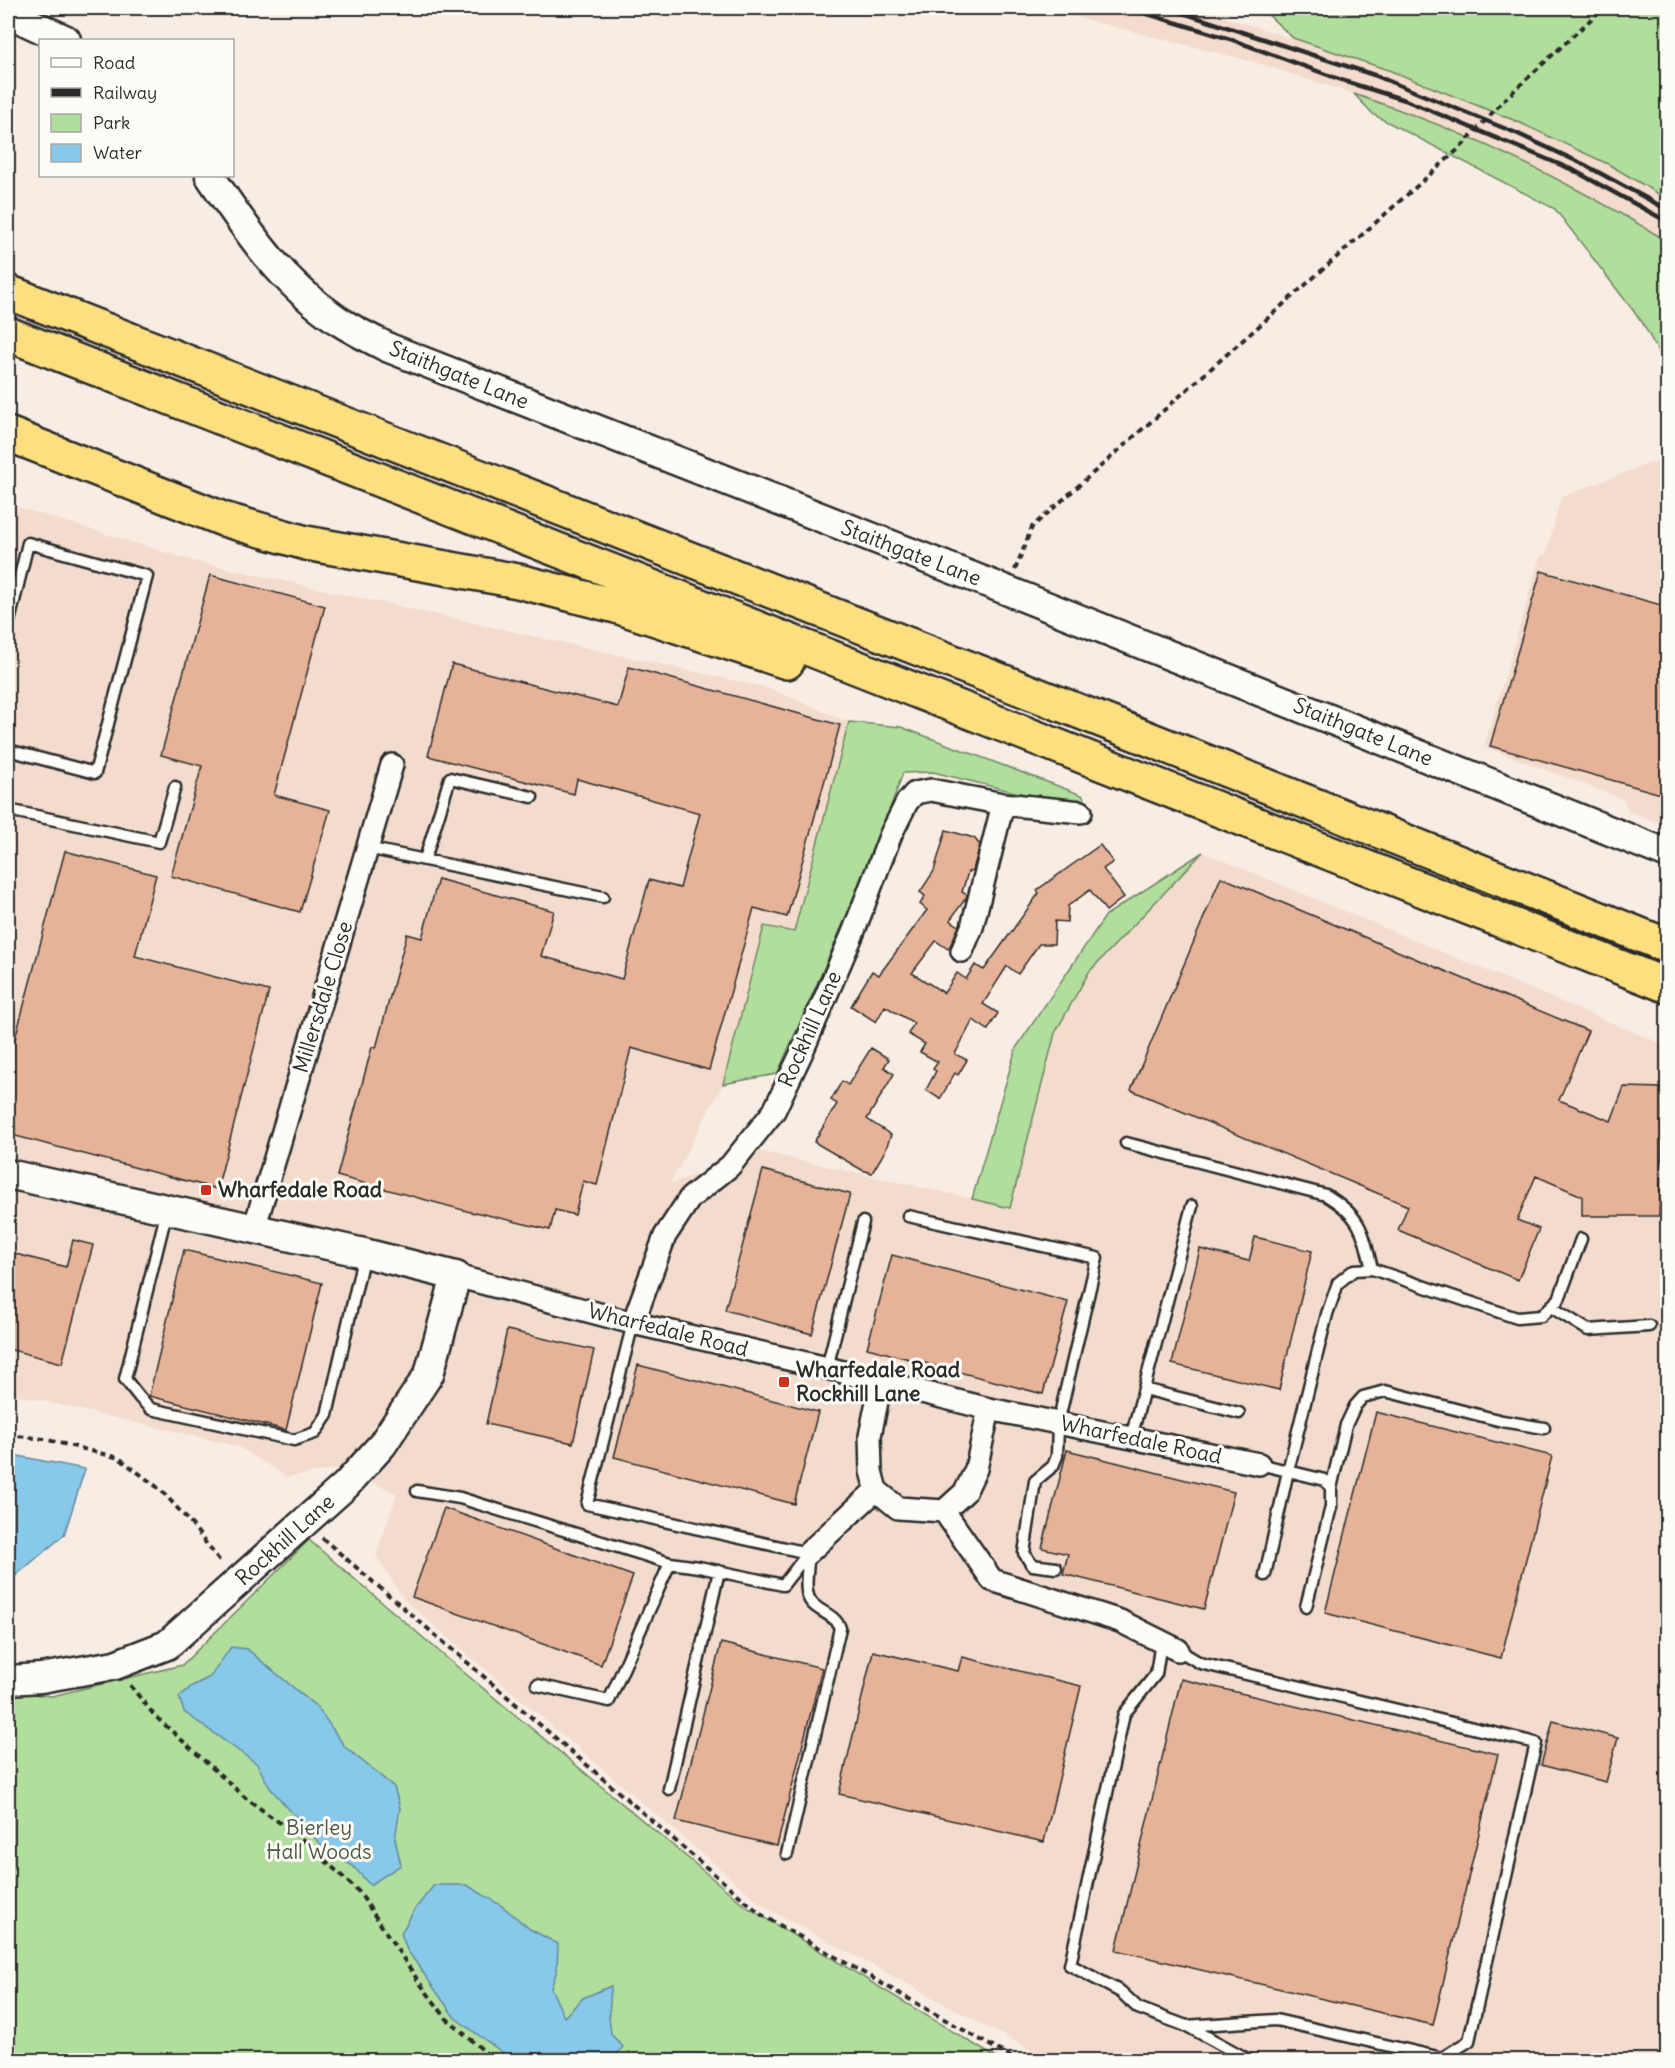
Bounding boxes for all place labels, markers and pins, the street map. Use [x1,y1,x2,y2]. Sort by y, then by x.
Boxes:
place label: Wharfedale Road [218,1176,383,1203]
marker: Wharfedale Road [199,1183,213,1197]
place label: Wharfedale Road Rockhill Lane [796,1356,961,1407]
marker: Wharfedale Road Rockhill Lane [777,1375,791,1389]

